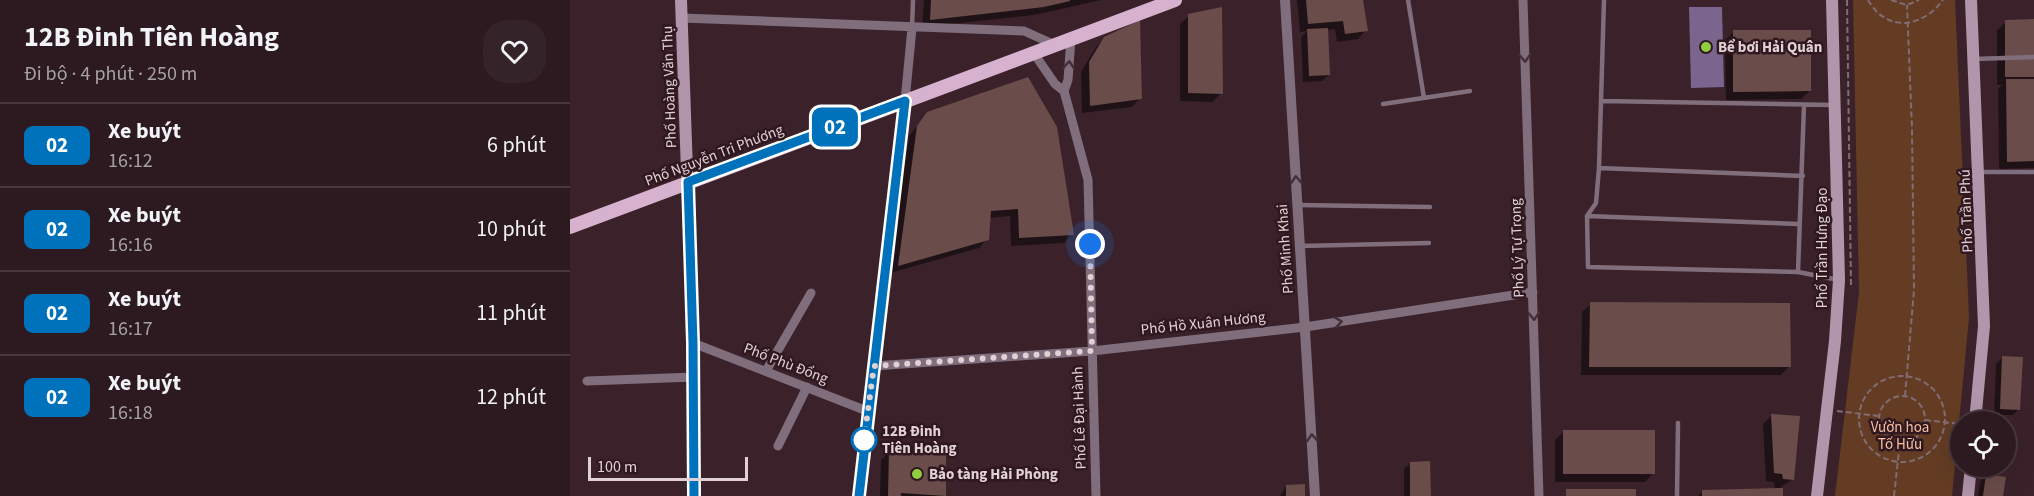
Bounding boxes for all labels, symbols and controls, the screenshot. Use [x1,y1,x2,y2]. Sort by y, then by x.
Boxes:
text: 12B Đinh Tiên Hoàng [24,17,279,57]
button: heart [483,20,546,83]
street label: Phố Hoàng Văn Thụ [657,25,682,148]
place label: Bể bơi Hải Quân [1718,37,1822,58]
marker: Bể bơi Hải Quân [1699,40,1713,54]
one-way arrow [1519,54,1532,63]
text: Đi bộ · 4 phút · 250 m [24,60,197,88]
one-way arrow [1063,60,1076,69]
line badge: 02 [808,108,862,146]
text: 02 [824,112,846,142]
text: Xe buýt [108,115,181,147]
street label: Phố Nguyễn Tri Phương [642,119,787,192]
text: 6 phút [487,129,546,161]
text: 02 [46,130,68,160]
text: 16:12 [108,147,153,175]
street label: Phố Trần Phú [1955,169,1978,253]
one-way arrow [1289,176,1302,185]
street label: Phố Trần Hưng Đạo [1812,188,1833,308]
street label: Phố Lý Tự Trọng [1505,198,1530,298]
text: Xe buýt [108,199,181,231]
street label: Phố Minh Khai [1272,203,1299,295]
text: 10 phút [476,213,546,245]
text: 02 [46,214,68,244]
your location [1075,229,1105,259]
text: 16:16 [108,231,153,259]
text: Xe buýt [108,283,181,315]
text: 11 phút [476,297,546,329]
text: 02 [46,298,68,328]
street label: Phố Hồ Xuân Hương [1140,306,1267,340]
one-way arrow [1527,312,1540,321]
text: 16:17 [108,315,153,343]
one-way arrow [1333,316,1343,328]
street label: Phố Phù Đổng [741,338,832,389]
street label: Phố Lê Đại Hành [1067,366,1092,470]
text: Xe buýt [108,367,181,399]
text: 12 phút [476,381,546,413]
text: 02 [46,382,68,412]
text: 16:18 [108,399,153,427]
map controls [1950,411,2016,477]
button: locate [1950,411,2016,477]
park label: Vườn hoa Tố Hữu [1871,417,1929,455]
place label: 12B Đinh Tiên Hoàng [882,421,957,459]
marker: 12B Đinh Tiên Hoàng [851,427,877,453]
one-way arrow [1305,433,1318,442]
scale bar [588,454,748,482]
text: 100 m [597,456,637,478]
place label: Bảo tàng Hải Phòng [929,464,1058,485]
marker: Bảo tàng Hải Phòng [910,467,924,481]

